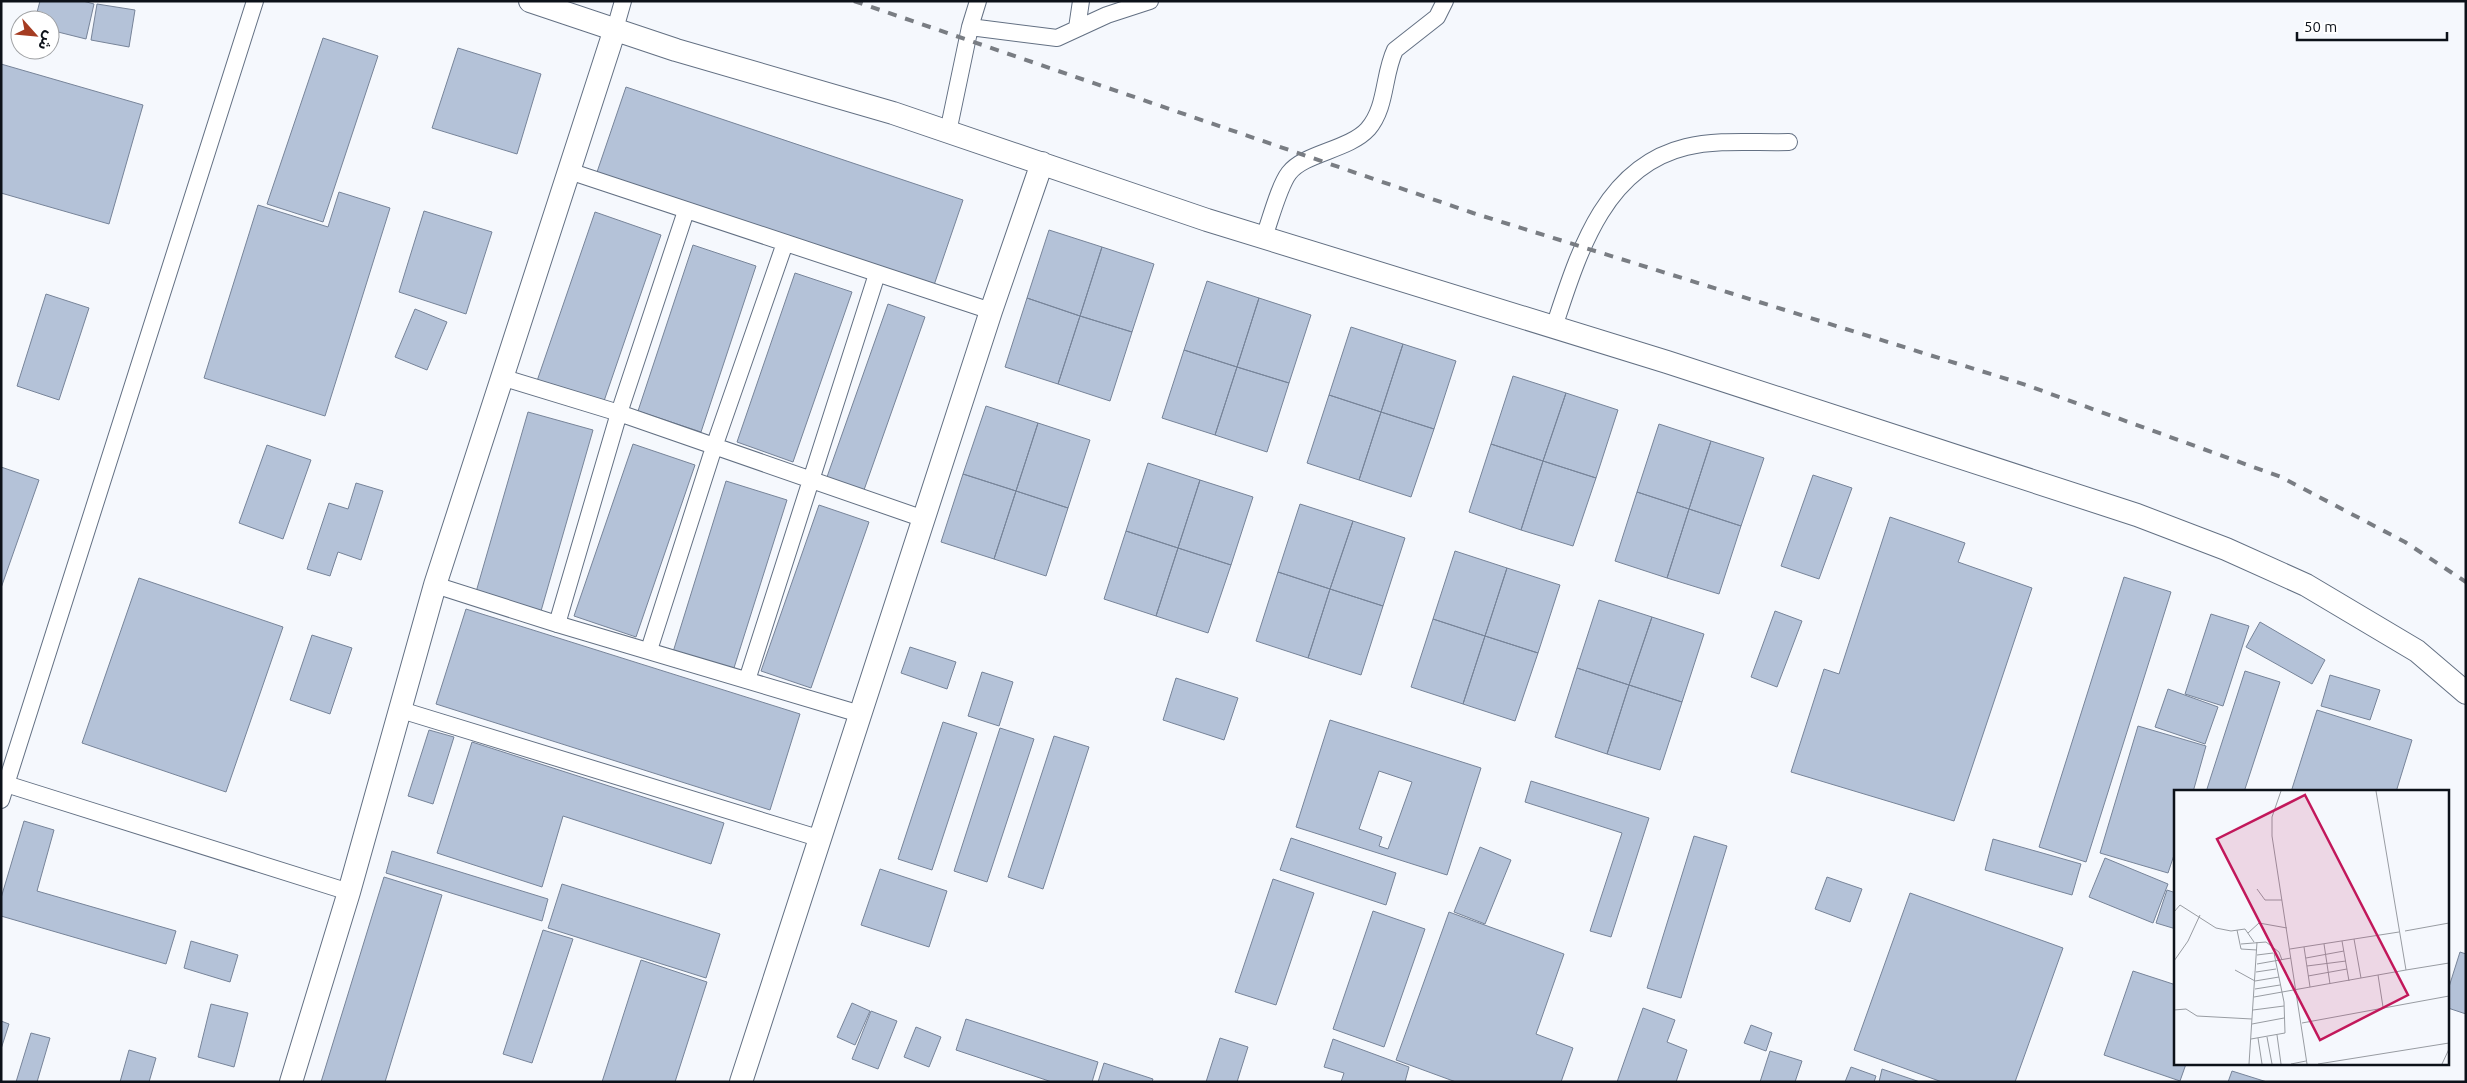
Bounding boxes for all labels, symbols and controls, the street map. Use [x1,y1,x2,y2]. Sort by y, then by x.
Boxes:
north arrow [10,10,60,60]
scale bar [2297,10,2447,42]
text: 50 m [2304,18,2337,35]
text: ش [35,29,58,53]
inset map [2174,790,2450,1066]

